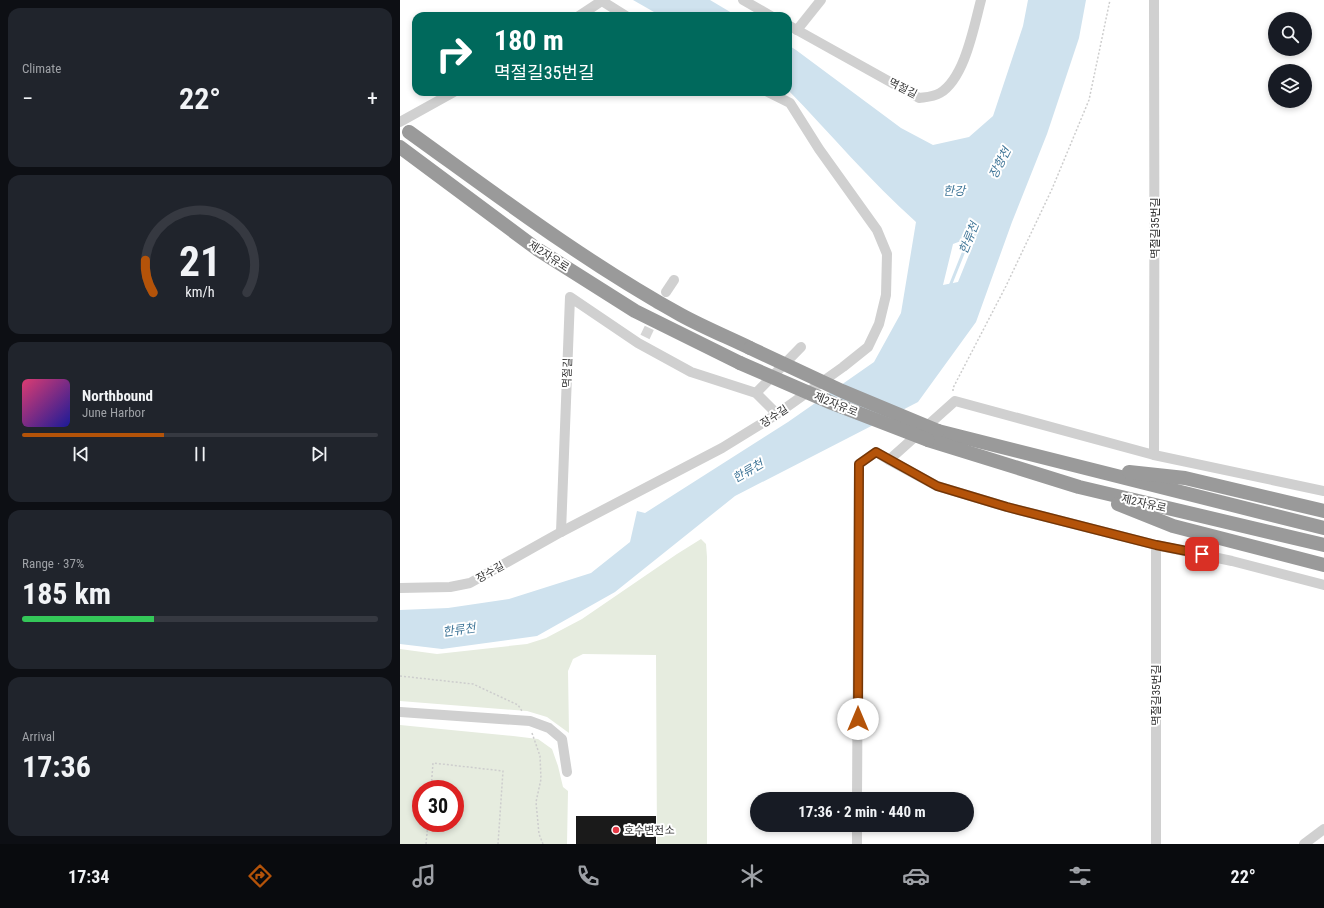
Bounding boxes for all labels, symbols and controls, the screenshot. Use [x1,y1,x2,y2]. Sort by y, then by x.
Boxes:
map controls [1268,12,1312,108]
button: search [1268,12,1312,56]
text: 180 m [494,24,564,57]
icon: right [428,28,480,80]
text: Climate [22,61,61,76]
text: 멱절길35번길 [494,62,595,83]
button: layers [1268,64,1312,108]
street label: 멱절길 [886,76,919,101]
text: 22° [179,81,221,116]
text: − [22,86,33,111]
text: + [367,86,378,111]
water label: 장항천 [986,143,1015,181]
water label: 한강 [943,184,967,198]
street label: 멱절길35번길 [1149,197,1162,259]
water label: 한류천 [956,218,982,256]
text: 21 [179,237,221,286]
street label: 제2자유로 [526,238,572,274]
text: km/h [185,283,215,299]
street label: 멱절길 [560,358,575,388]
text: Northbound [82,387,153,405]
street label: 제2자유로 [812,390,860,419]
street label: 장수길 [758,403,791,430]
text: June Harbor [82,405,145,420]
icon: previous [70,443,92,465]
icon: pause [189,443,211,465]
icon: next [308,443,330,465]
water label: 한류천 [730,456,768,485]
street label: 제2자유로 [1120,492,1168,515]
pin [1185,537,1219,571]
icon: arrive [1191,543,1213,565]
text: Range · 37% [22,556,84,571]
street label: 장수길 [474,559,507,585]
text: 185 km [22,576,111,611]
water label: 한류천 [442,620,478,639]
street label: 멱절길35번길 [1150,664,1163,726]
position arrow [837,698,879,740]
text: Arrival [22,729,55,744]
text: 17:36 [22,749,91,784]
speed limit sign: 30 [412,780,464,832]
text: 17:36 · 2 min · 440 m [798,803,926,821]
place label: 호수변전소 [624,824,675,837]
marker: 호수변전소 [611,825,621,835]
icon: directions [246,862,274,890]
icon: music [410,862,438,890]
icon: phone [574,862,602,890]
icon: climate [738,862,766,890]
icon: car [902,862,930,890]
icon: filters [1066,862,1094,890]
text: 17:34 [68,866,109,887]
text: 22° [1231,866,1256,887]

